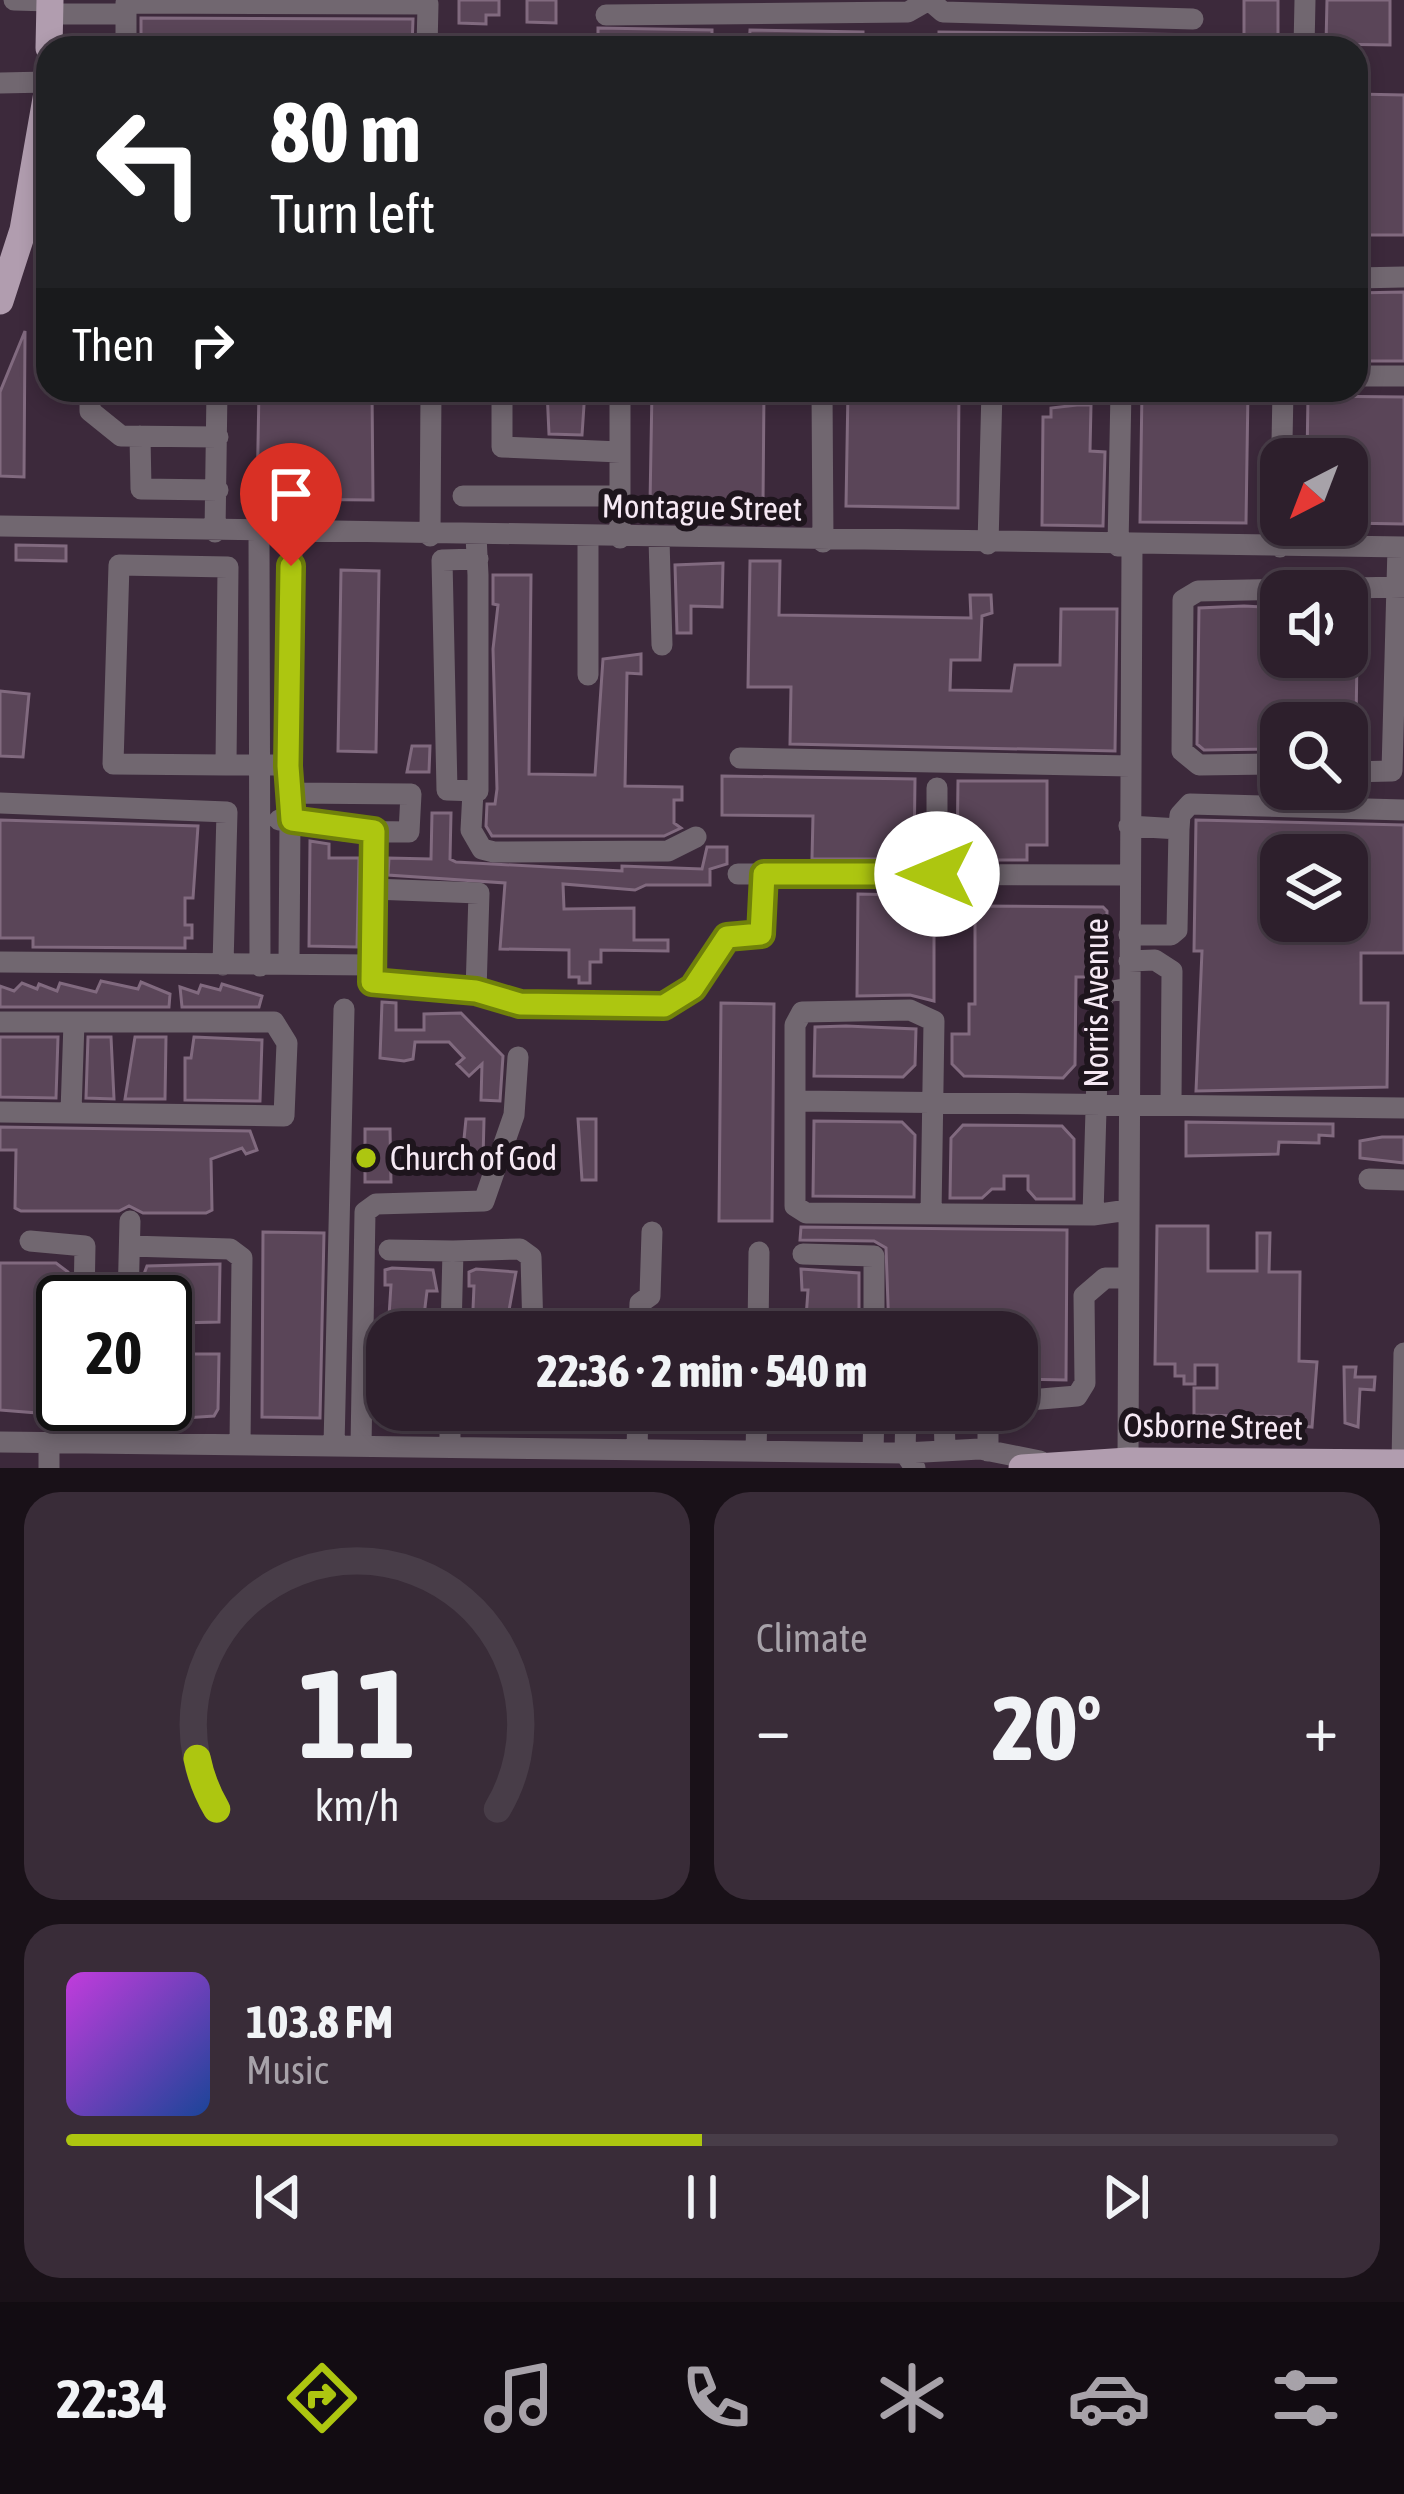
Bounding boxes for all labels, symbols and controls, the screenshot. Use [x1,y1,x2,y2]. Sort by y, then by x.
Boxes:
icon: left [72,84,228,240]
text: 80 m [270,84,421,180]
text: Turn left [270,183,435,244]
icon: right [179,312,245,378]
text: Then [72,319,155,371]
north arrow [1260,438,1368,546]
map controls [1260,438,1368,942]
pin [240,443,342,566]
icon: arrive [258,461,324,527]
street label: Montague Street [601,486,803,528]
button: sound [1260,570,1368,678]
button: search [1260,702,1368,810]
position arrow [874,811,1000,937]
button: layers [1260,834,1368,942]
street label: Norris Avenue [1077,918,1115,1088]
place label: Church of God [390,1139,557,1177]
marker: Church of God [353,1145,379,1171]
speed limit sign: 20 [36,1275,192,1431]
text: 22:36 · 2 min · 540 m [537,1345,867,1397]
street label: Osborne Street [1123,1405,1303,1447]
text: Climate [756,1616,868,1660]
text: 11 [298,1641,416,1784]
text: 20° [992,1676,1102,1779]
text: − [756,1689,790,1765]
text: + [1304,1689,1338,1765]
text: km/h [314,1781,400,1830]
text: 103.8 FM [246,1996,393,2048]
text: Music [246,2048,328,2092]
icon: previous [245,2164,311,2230]
icon: pause [669,2164,735,2230]
icon: next [1093,2164,1159,2230]
icon: directions [280,2356,364,2440]
icon: music [477,2356,561,2440]
icon: phone [674,2356,758,2440]
icon: climate [870,2356,954,2440]
icon: car [1067,2356,1151,2440]
icon: filters [1264,2356,1348,2440]
text: 22:34 [56,2368,167,2429]

